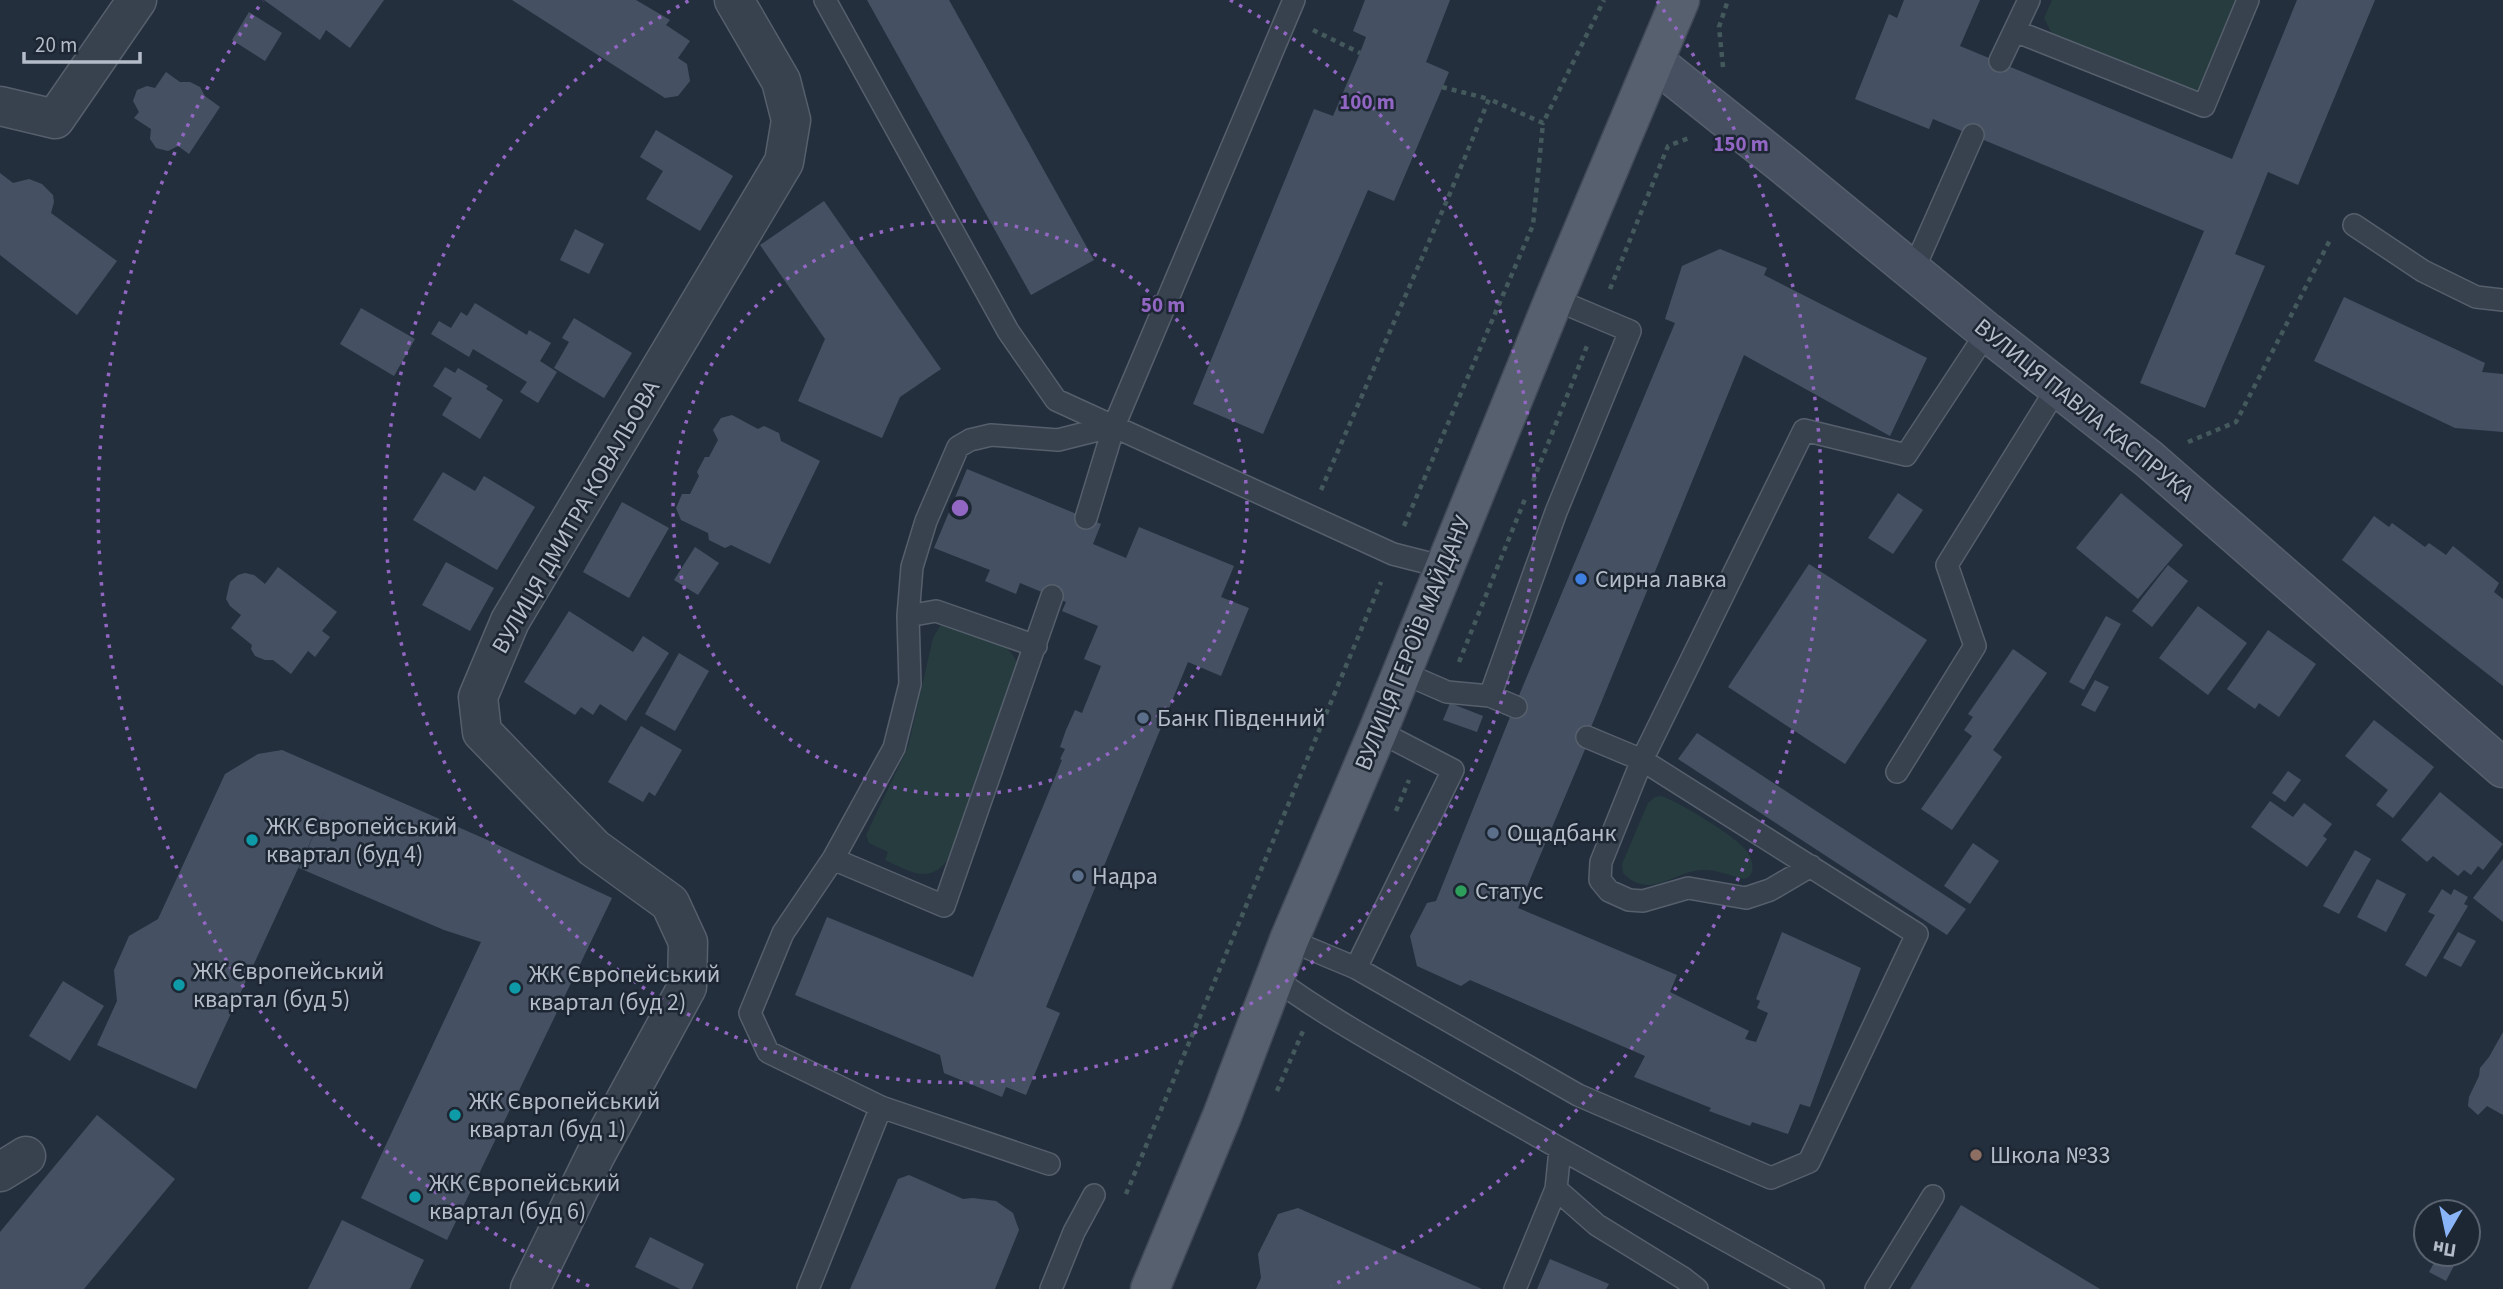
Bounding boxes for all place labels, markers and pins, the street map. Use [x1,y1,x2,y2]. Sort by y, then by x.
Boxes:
centre of rings [948,496,972,520]
place label: Сирна лавка [1595,562,1727,597]
marker: Сирна лавка [1573,571,1589,587]
place label: Банк Південний [1157,701,1326,736]
marker: Банк Південний [1135,710,1151,726]
place label: ЖК Європейський квартал (буд 4) [266,809,457,872]
place label: Ощадбанк [1507,816,1617,851]
marker: Ощадбанк [1485,825,1501,841]
marker: ЖК Європейський квартал (буд 4) [244,832,260,848]
place label: Надра [1092,859,1158,894]
marker: Надра [1070,868,1086,884]
place label: Статус [1475,874,1544,909]
marker: Статус [1453,883,1469,899]
place label: ЖК Європейський квартал (буд 5) [193,954,384,1017]
place label: ЖК Європейський квартал (буд 2) [529,957,720,1020]
marker: ЖК Європейський квартал (буд 5) [171,977,187,993]
marker: ЖК Європейський квартал (буд 2) [507,980,523,996]
place label: ЖК Європейський квартал (буд 1) [469,1084,660,1147]
marker: ЖК Європейський квартал (буд 1) [447,1107,463,1123]
place label: Школа №33 [1990,1138,2110,1173]
marker: Школа №33 [1968,1147,1984,1163]
place label: ЖК Європейський квартал (буд 6) [429,1166,620,1229]
marker: ЖК Європейський квартал (буд 6) [407,1189,423,1205]

